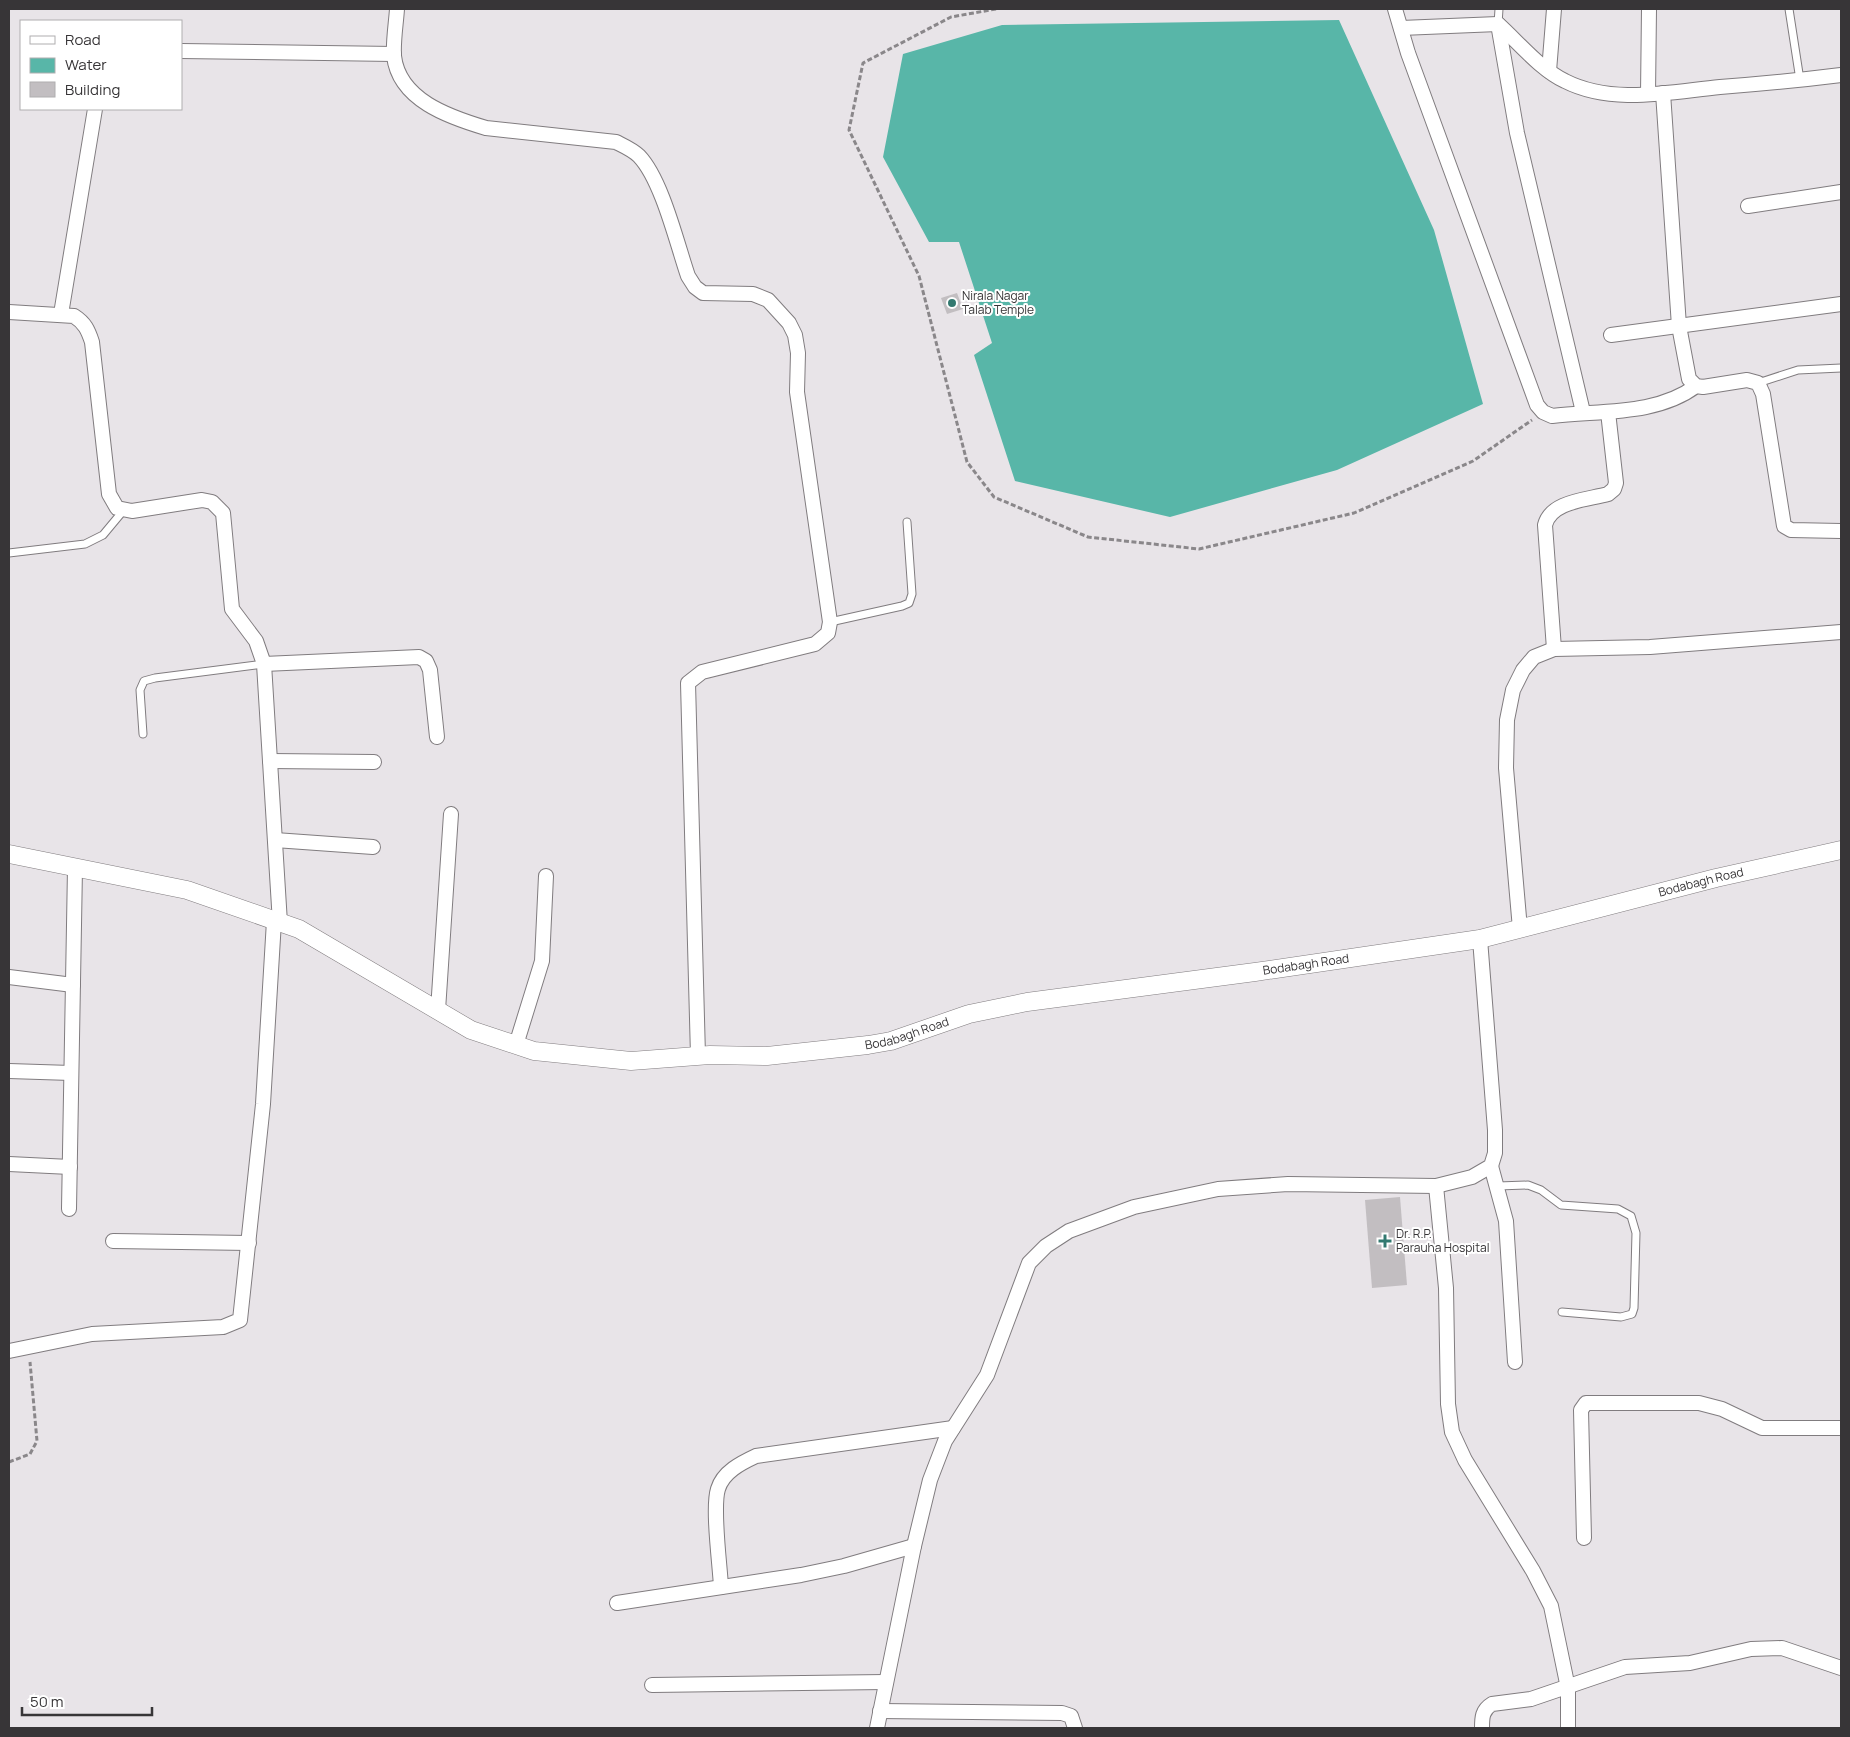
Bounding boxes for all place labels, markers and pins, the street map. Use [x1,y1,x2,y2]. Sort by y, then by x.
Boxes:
place label: Nirala Nagar Talab Temple [962,287,1034,318]
marker: Nirala Nagar Talab Temple [946,297,958,309]
place label: Dr. R.P. Parauha Hospital [1396,1225,1489,1256]
marker: Dr. R.P. Parauha Hospital [1378,1234,1392,1248]

